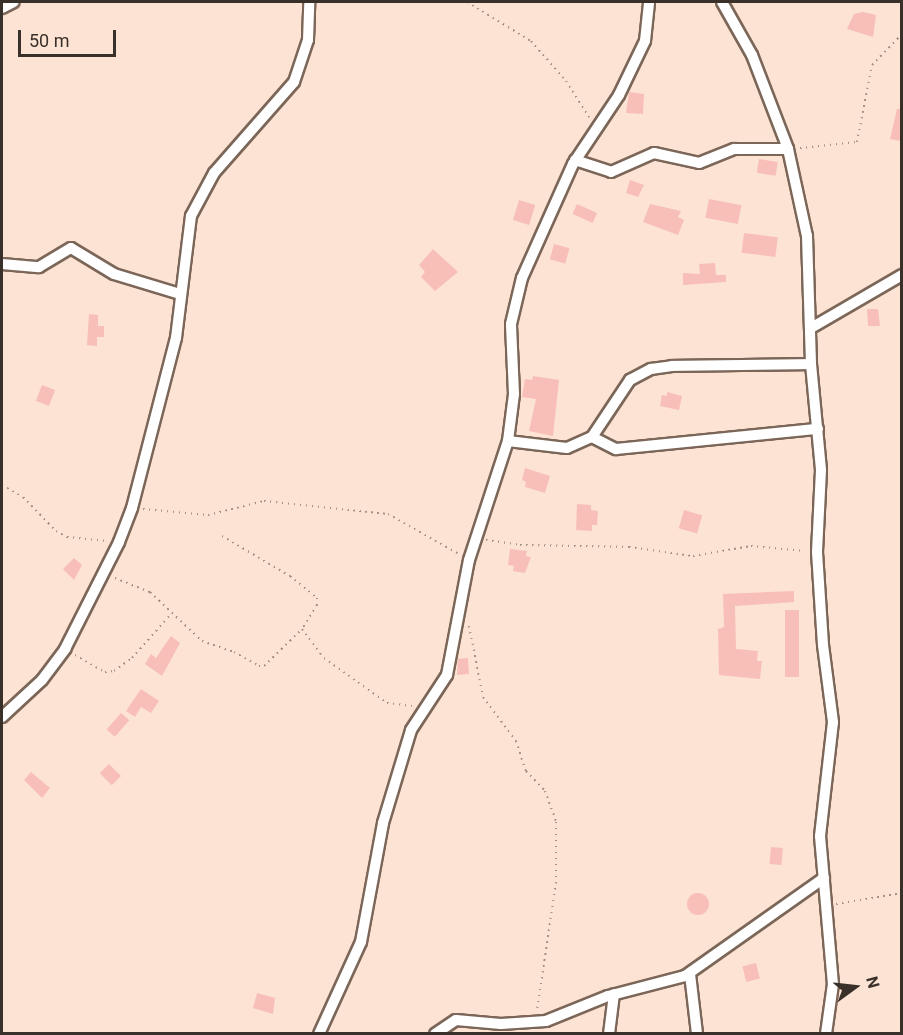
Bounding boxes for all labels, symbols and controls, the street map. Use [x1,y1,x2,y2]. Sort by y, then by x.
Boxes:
scale bar [21,18,118,56]
text: 50 m [29,30,69,51]
north arrow [825,957,885,1017]
text: N [862,974,884,990]

